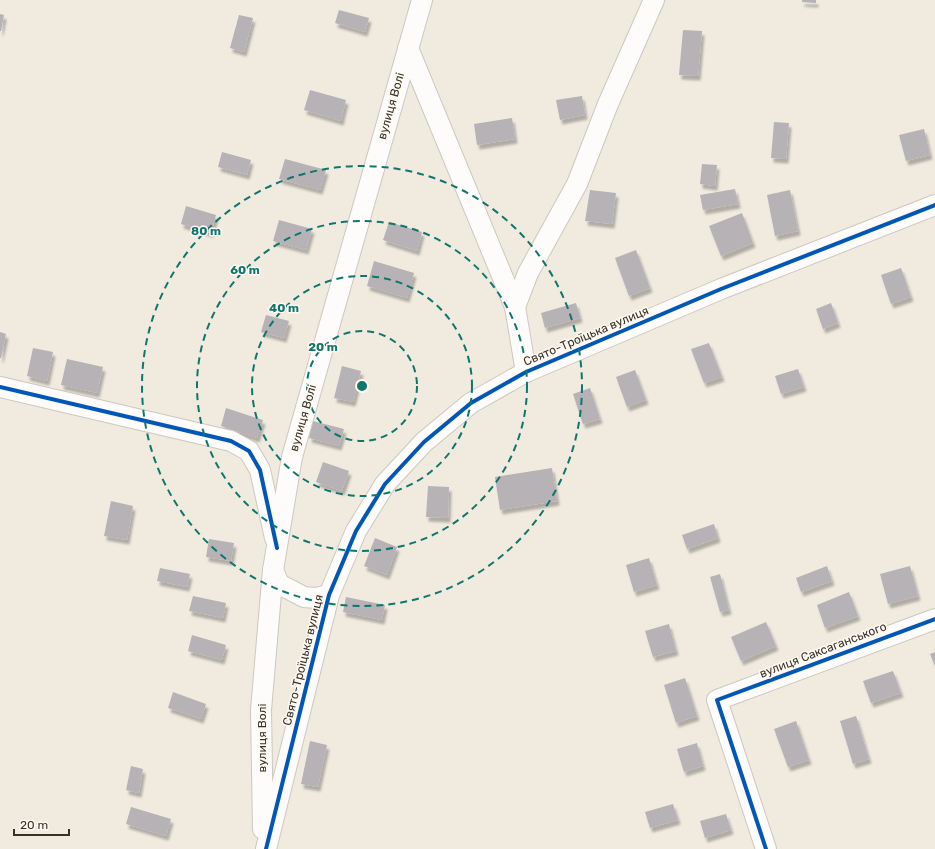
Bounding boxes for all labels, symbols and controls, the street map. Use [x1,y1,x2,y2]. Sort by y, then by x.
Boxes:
street label: вулиця Волі [375,71,407,141]
text: 80 m [191,224,221,238]
text: 60 m [230,263,260,277]
text: 40 m [269,301,299,315]
street label: Свято-Троїцька вулиця [521,303,651,369]
text: 20 m [308,340,338,354]
centre of rings [355,379,369,393]
street label: вулиця Волі [287,383,319,453]
street label: Свято-Троїцька вулиця [280,593,326,727]
street label: вулиця Саксаганського [758,619,889,681]
street label: вулиця Волі [255,704,269,772]
scale bar [14,811,69,837]
text: 20 m [20,818,48,832]

